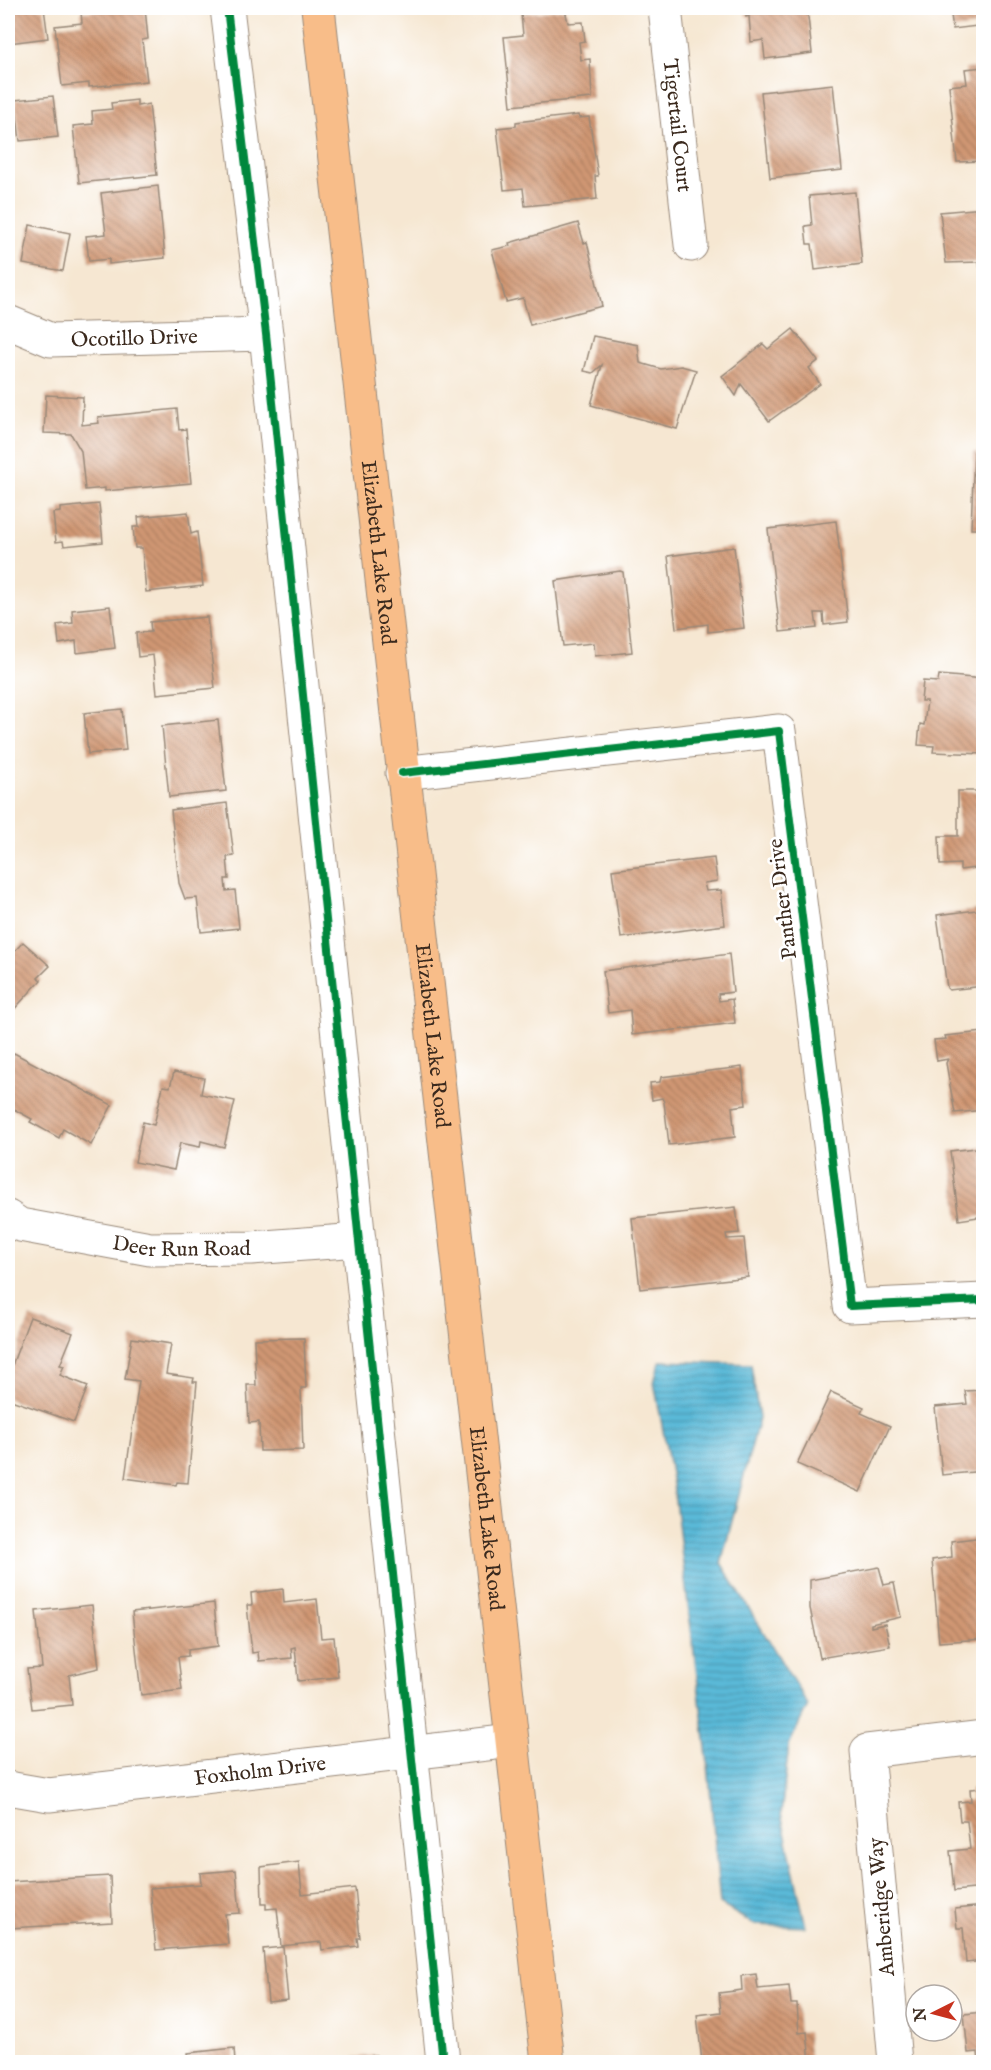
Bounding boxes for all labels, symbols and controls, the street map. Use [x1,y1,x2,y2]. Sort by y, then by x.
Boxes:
street label: Tigertail Court [656,57,697,194]
street label: Ocotillo Drive [71,324,199,354]
street label: Elizabeth Lake Road [354,459,401,647]
street label: Panther Drive [763,837,804,961]
street label: Elizabeth Lake Road [408,942,455,1130]
street label: Deer Run Road [110,1230,252,1264]
street label: Elizabeth Lake Road [462,1425,509,1613]
street label: Foxholm Drive [193,1751,328,1793]
street label: Amberidge Way [863,1836,902,1978]
north arrow [904,1983,964,2043]
text: N [910,2006,932,2023]

